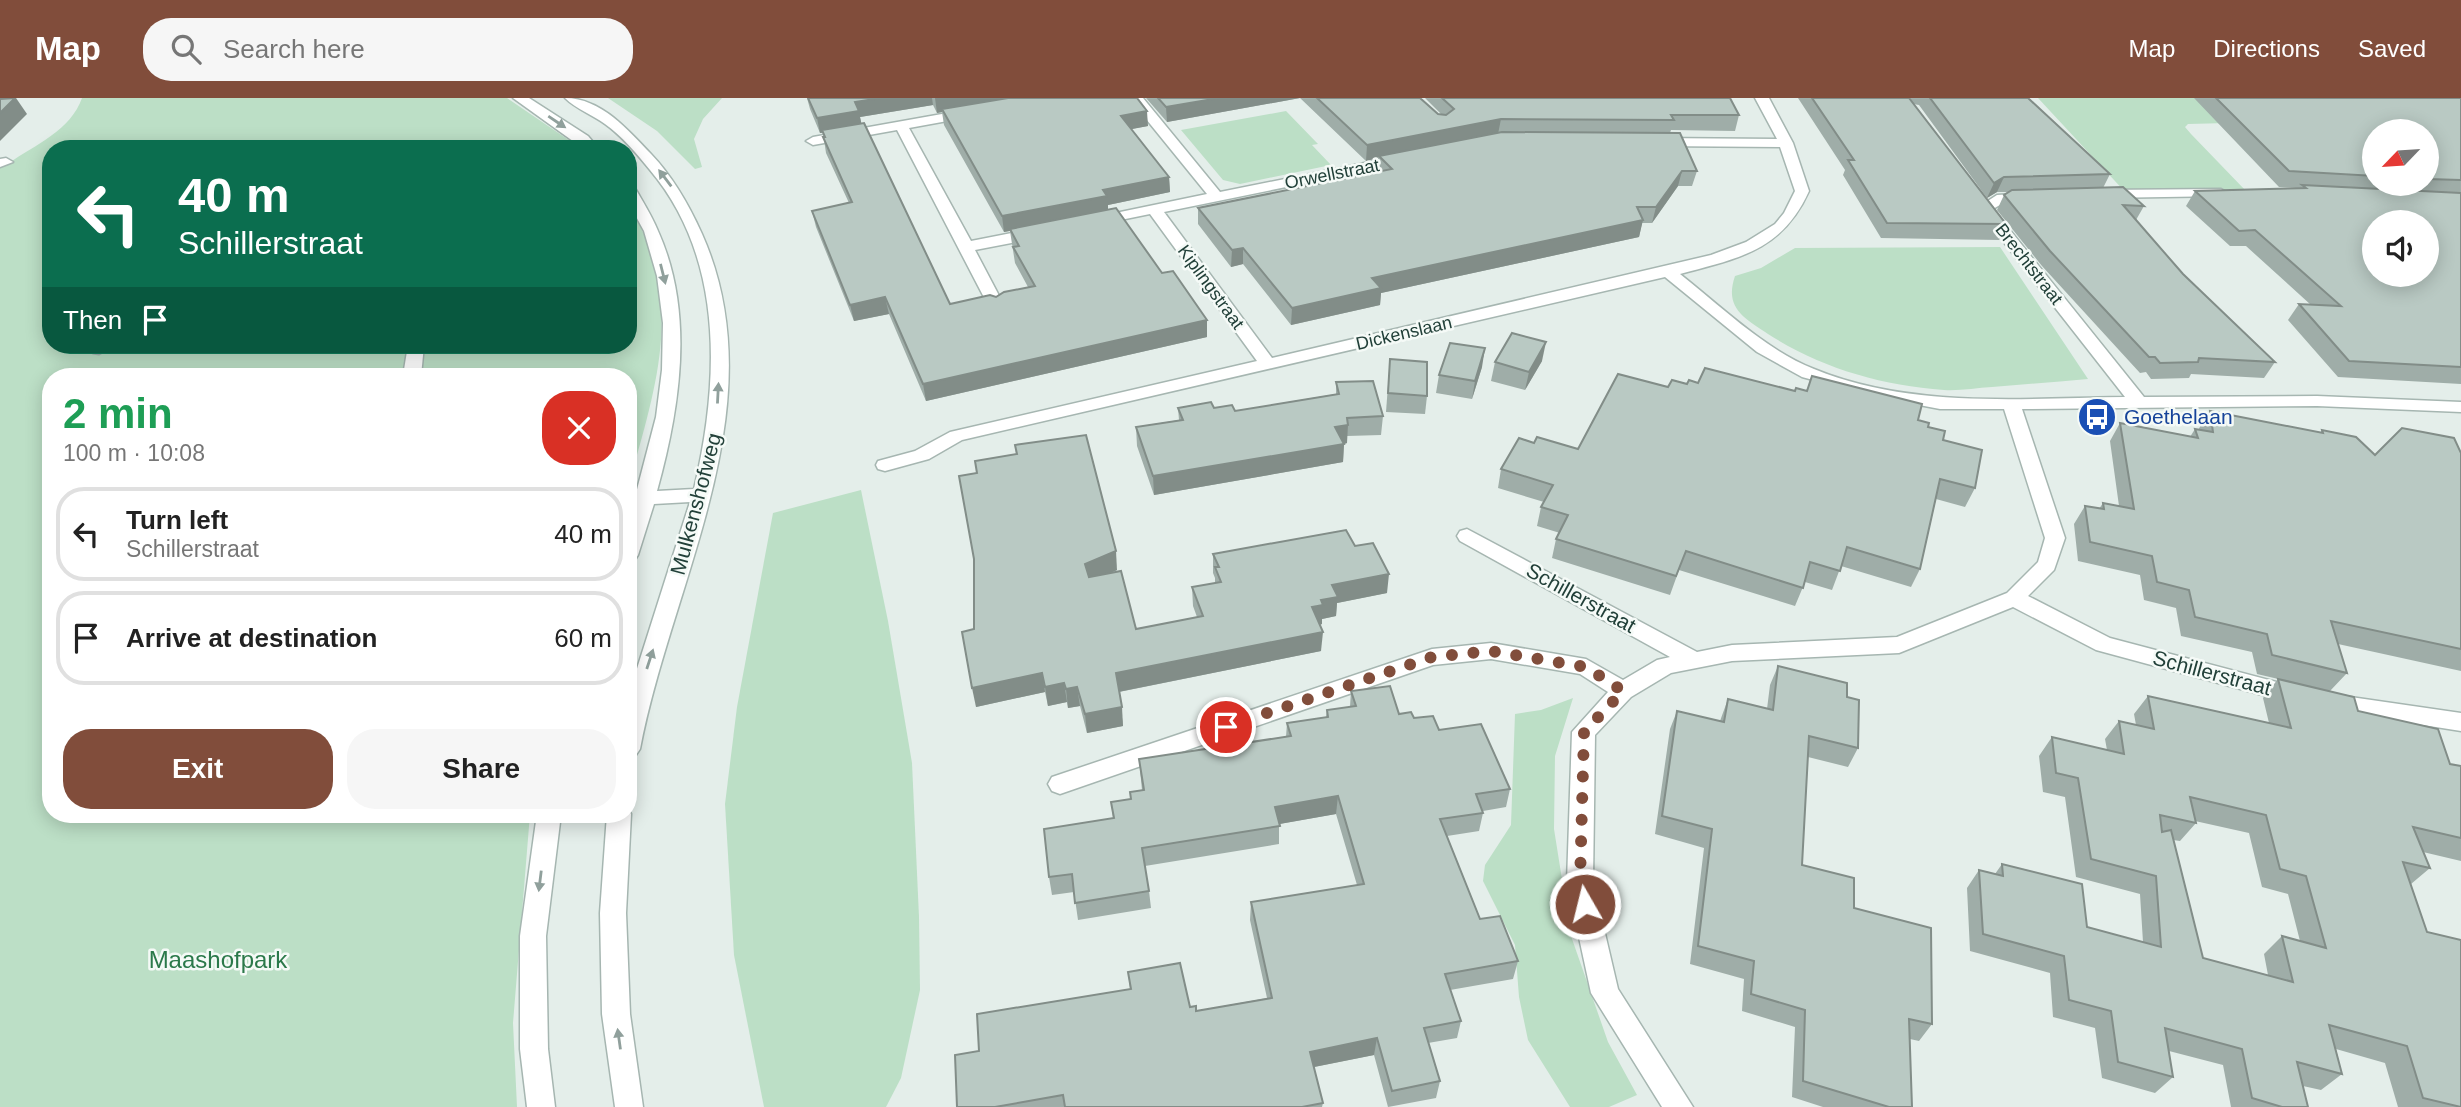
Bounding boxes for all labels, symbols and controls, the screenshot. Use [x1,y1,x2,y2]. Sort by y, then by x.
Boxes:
search box [143,18,633,81]
text: Map [35,30,101,67]
icon: search [167,30,205,68]
text: Search here [223,34,365,64]
text: Map [2129,35,2175,62]
text: Directions [2213,35,2320,62]
text: Saved [2358,35,2426,62]
one-way arrow [548,115,566,129]
north arrow [2362,119,2440,196]
map controls [2362,119,2439,287]
street label: Orwellstraat [1283,155,1381,193]
icon: left [63,168,154,259]
text: 40 m [178,168,290,222]
one-way arrow [658,169,672,187]
button: sound [2362,210,2439,287]
street label: Brechtstraat [1991,220,2067,308]
text: Schillerstraat [178,225,363,261]
street label: Kiplingstraat [1174,241,1248,333]
one-way arrow [658,263,669,285]
icon: arrive [136,301,174,339]
text: Then [63,305,122,335]
street label: Dickenslaan [1354,312,1454,354]
one-way arrow [713,382,724,404]
text: 2 min [63,390,173,437]
button: close [542,391,616,465]
bus stop icon: Goethelaan [2076,396,2118,438]
place label: Goethelaan [2124,405,2233,428]
street label: Mulkenshofweg [666,430,726,577]
text: 100 m · 10:08 [63,440,205,466]
text: Turn left [126,505,228,535]
icon: left [67,515,105,553]
text: 40 m [554,519,612,549]
text: Schillerstraat [126,536,259,562]
street label: Schillerstraat [1523,558,1640,637]
icon: arrive [67,619,105,657]
text: Arrive at destination [126,623,377,653]
text: 60 m [554,623,612,653]
street label: Schillerstraat [2151,646,2274,699]
one-way arrow [645,648,656,669]
pin [1196,697,1256,757]
icon: arrive [1207,708,1245,746]
button: Exit [63,729,333,809]
button: Share [347,729,616,809]
position arrow [1548,867,1622,941]
one-way arrow [534,871,545,893]
park label: Maashofpark [149,946,288,973]
one-way arrow [614,1028,625,1050]

